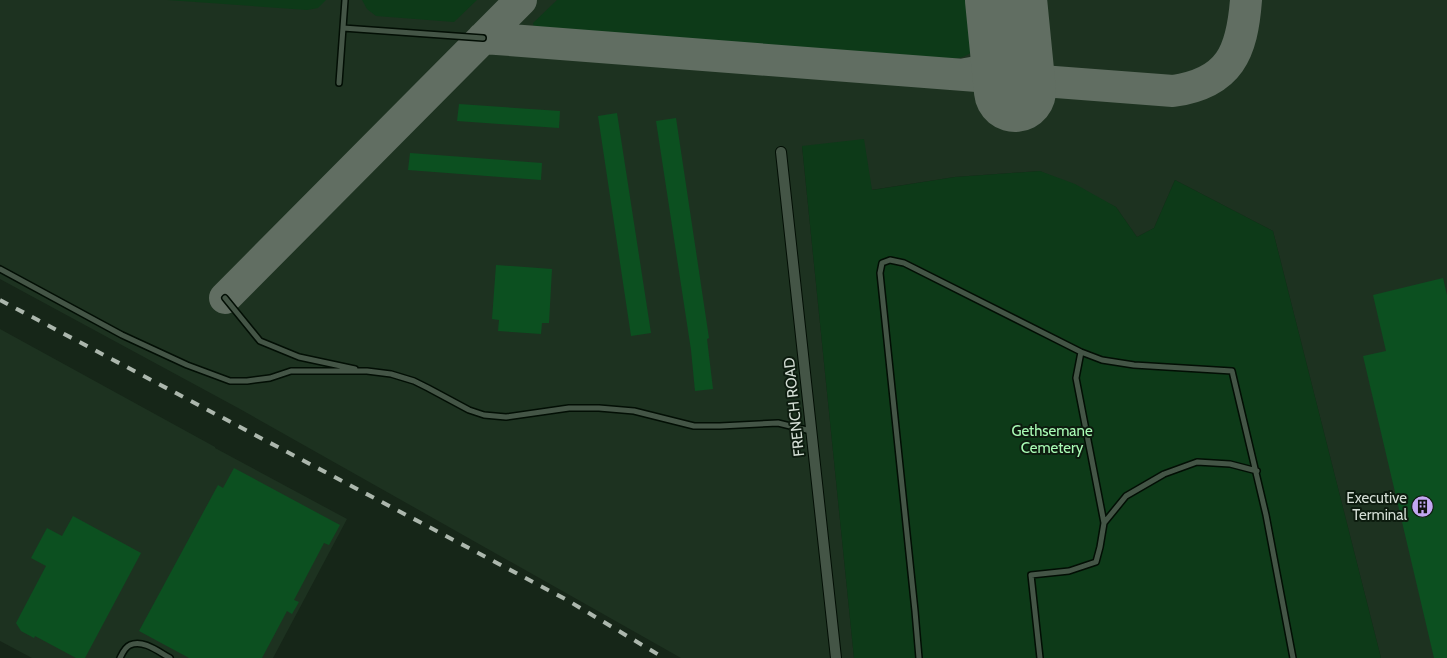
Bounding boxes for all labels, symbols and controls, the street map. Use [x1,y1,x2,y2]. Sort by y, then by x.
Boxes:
street label: FRENCH ROAD [780,356,808,457]
park label: Gethsemane Cemetery [1011,422,1093,457]
place label: Executive Terminal [1346,489,1407,524]
building icon: Executive Terminal [1411,495,1435,519]

